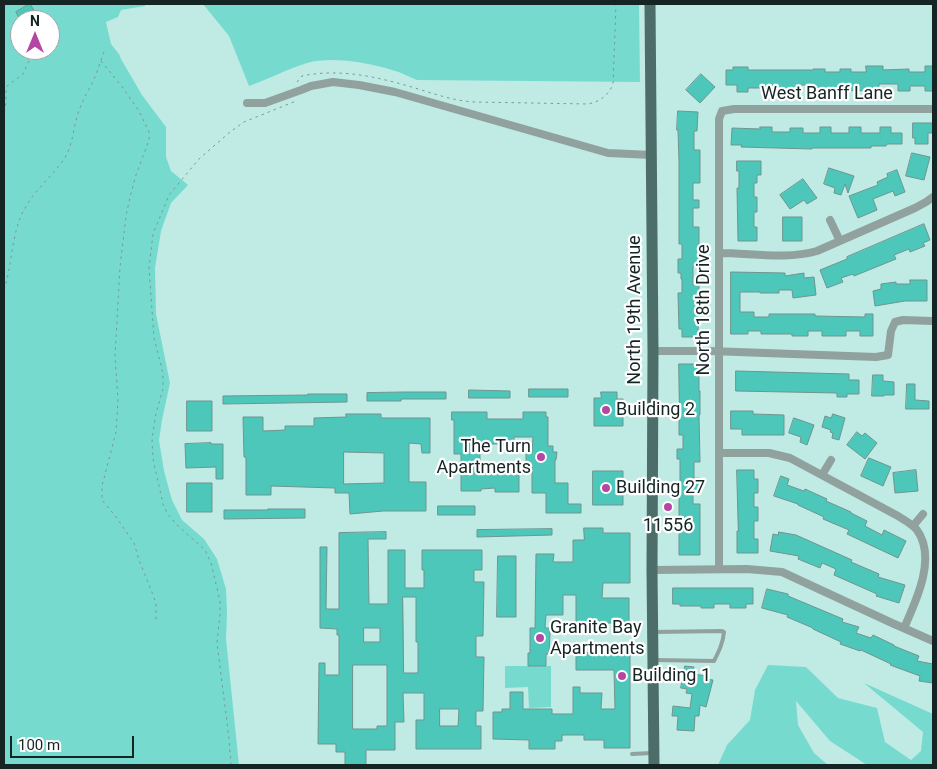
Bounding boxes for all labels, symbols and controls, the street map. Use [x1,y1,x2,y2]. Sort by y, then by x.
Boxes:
north arrow [10,10,60,60]
text: N [30,13,40,29]
street label: West Banff Lane [761,83,893,105]
street label: North 19th Avenue [624,235,646,385]
street label: North 18th Drive [693,245,715,375]
place label: Building 2 [616,399,695,421]
marker: Building 2 [600,404,612,416]
place label: The Turn Apartments [436,436,531,478]
marker: The Turn Apartments [535,451,547,463]
place label: Building 27 [616,477,705,499]
marker: Building 27 [600,482,612,494]
marker: 11556 [662,501,674,513]
place label: 11556 [643,515,693,537]
place label: Granite Bay Apartments [550,617,645,660]
marker: Granite Bay Apartments [534,632,546,644]
place label: Building 1 [632,665,711,687]
marker: Building 1 [616,670,628,682]
scale bar [12,726,136,758]
text: 100 m [18,736,60,754]

